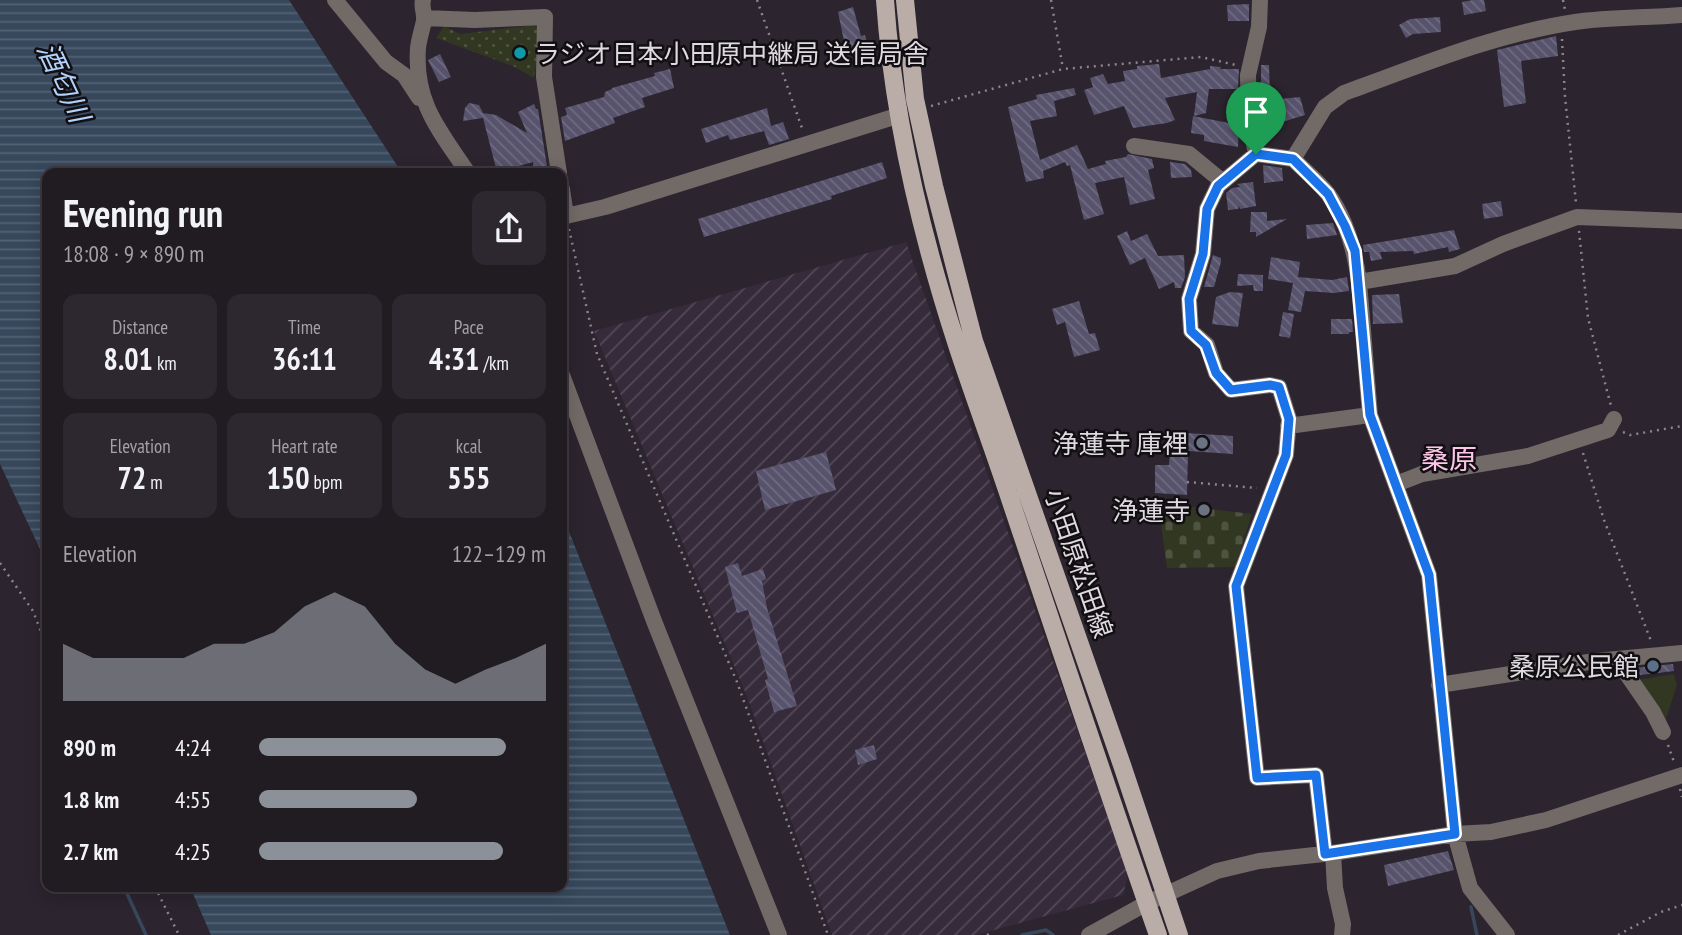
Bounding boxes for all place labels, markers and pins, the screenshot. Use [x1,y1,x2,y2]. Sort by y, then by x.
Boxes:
place label: ラジオ日本小田原中継局 送信局舎 [534,37,929,70]
marker: ラジオ日本小田原中継局 送信局舎 [512,45,528,61]
pin [1226,82,1286,154]
place label: 浄蓮寺 庫裡 [1052,427,1188,460]
marker: 浄蓮寺 庫裡 [1194,435,1210,451]
place label: 浄蓮寺 [1112,494,1190,527]
marker: 浄蓮寺 [1196,502,1212,518]
place label: 桑原公民館 [1509,650,1639,683]
marker: 桑原公民館 [1645,658,1661,674]

